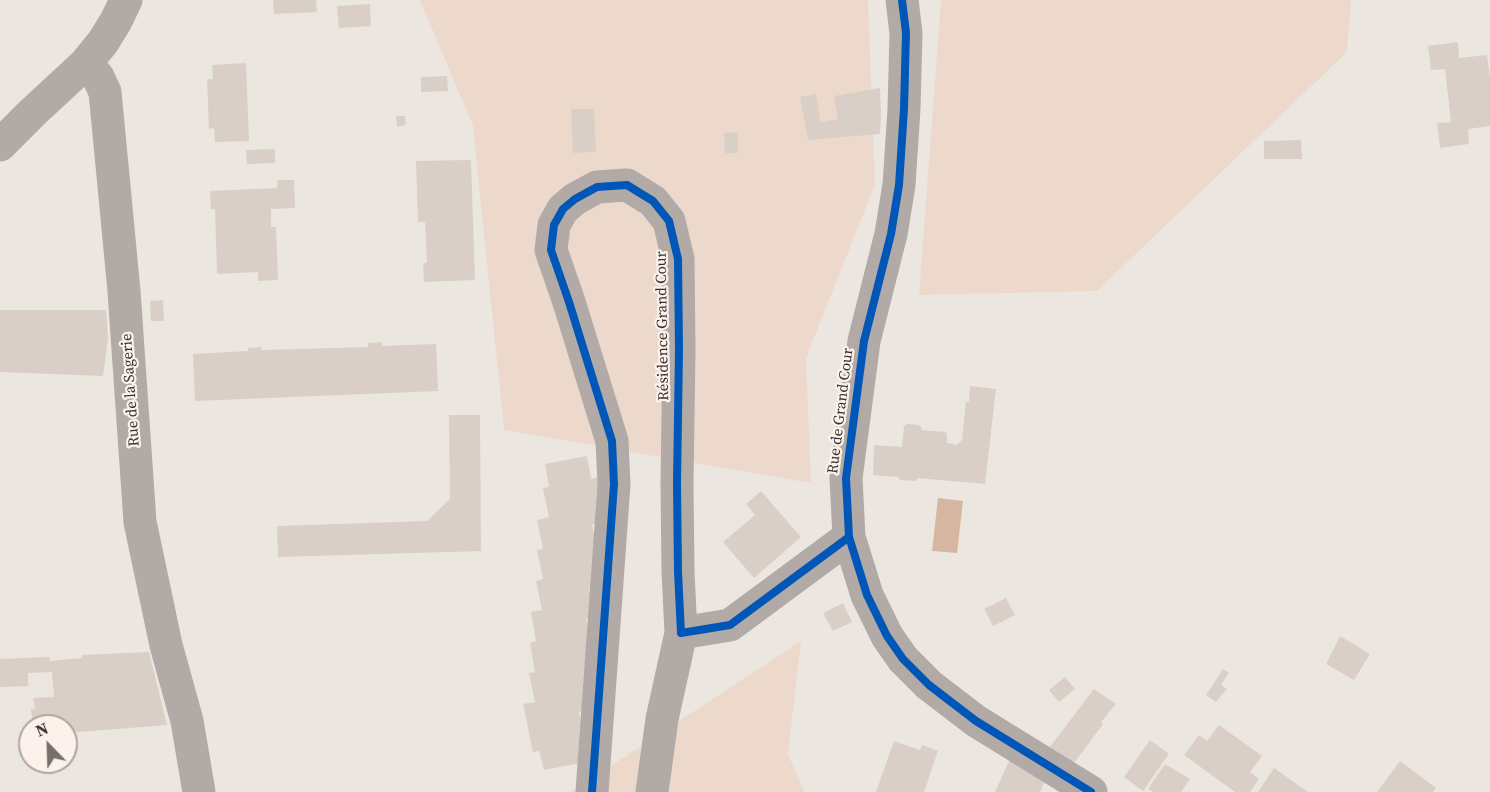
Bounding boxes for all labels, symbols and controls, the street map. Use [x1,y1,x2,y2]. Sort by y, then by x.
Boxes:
street label: Résidence Grand Cour [653,251,673,401]
street label: Rue de la Sagerie [118,333,144,447]
street label: Rue de Grand Cour [824,347,858,475]
north arrow [18,714,78,774]
text: N [32,717,51,742]

